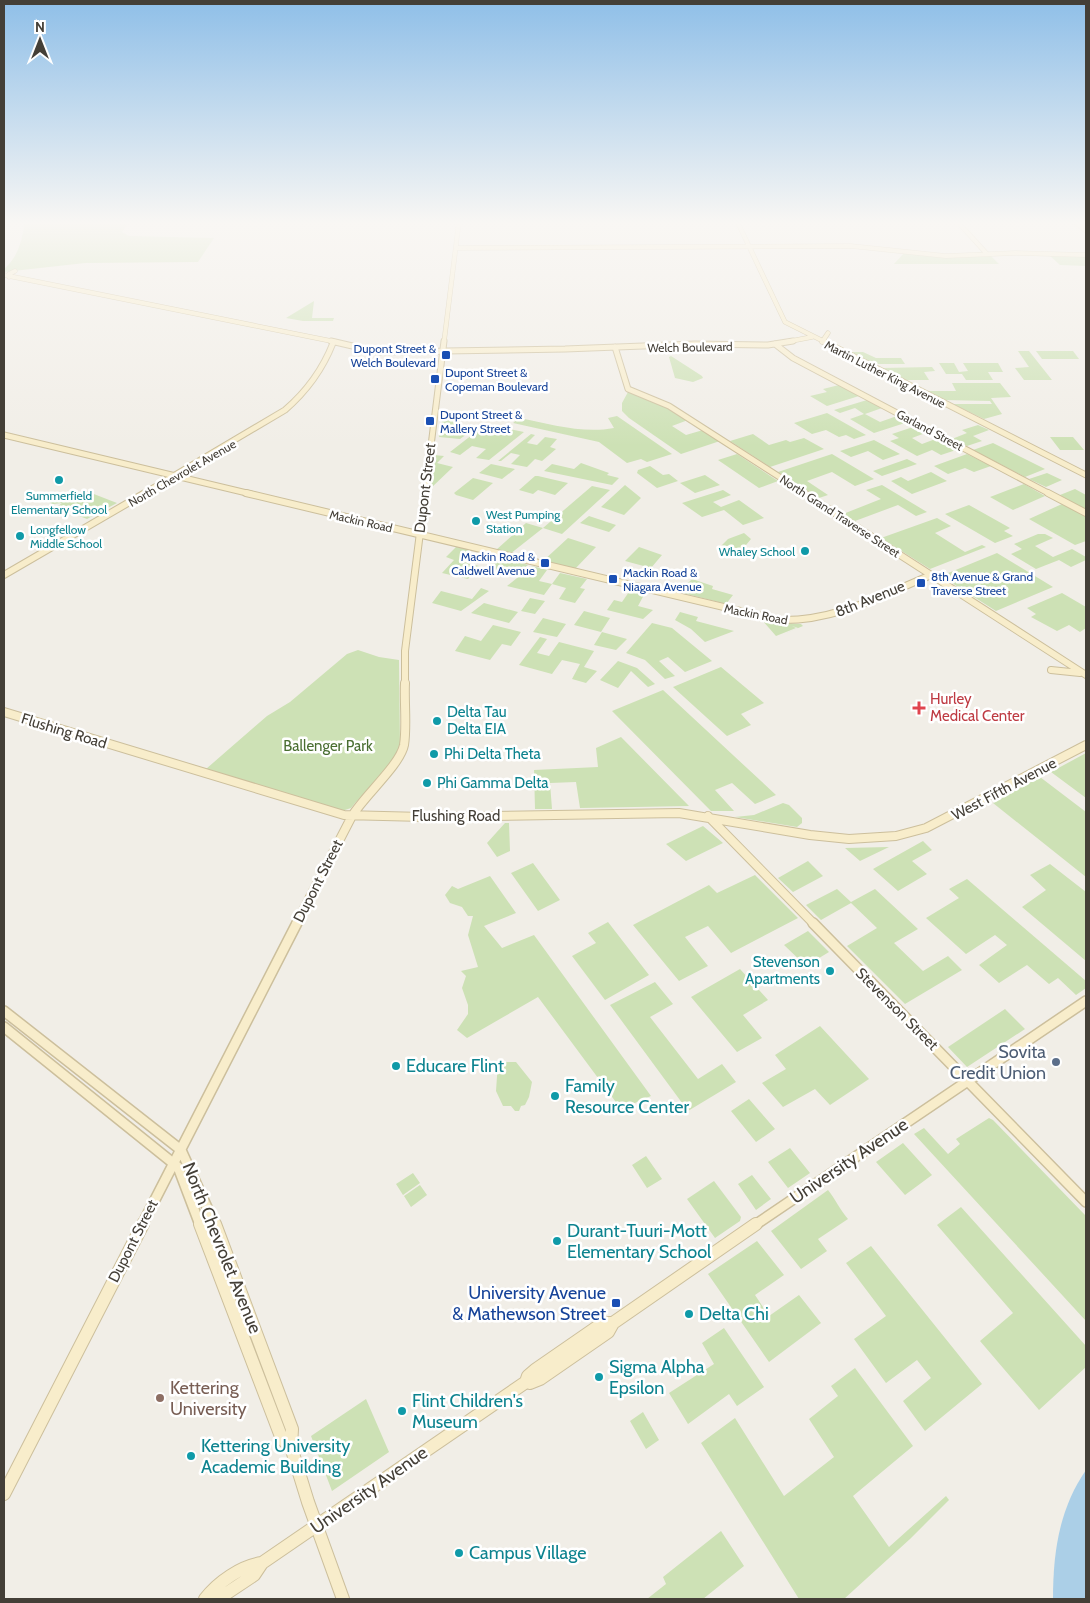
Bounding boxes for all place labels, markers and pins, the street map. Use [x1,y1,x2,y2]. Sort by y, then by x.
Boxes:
place label: Dupont Street & Welch Boulevard [351,341,437,370]
marker: Dupont Street & Welch Boulevard [440,349,452,361]
place label: Dupont Street & Copeman Boulevard [445,365,548,394]
marker: Dupont Street & Copeman Boulevard [429,373,441,385]
place label: Dupont Street & Mallery Street [440,407,523,436]
marker: Dupont Street & Mallery Street [424,415,436,427]
marker: Summerfield Elementary School [53,474,65,486]
place label: Summerfield Elementary School [11,488,107,517]
place label: West Pumping Station [486,507,561,536]
marker: West Pumping Station [470,515,482,527]
place label: Longfellow Middle School [30,522,102,551]
marker: Longfellow Middle School [14,530,26,542]
place label: Whaley School [719,544,795,559]
marker: Whaley School [799,545,811,557]
place label: Mackin Road & Caldwell Avenue [451,549,536,578]
marker: Mackin Road & Caldwell Avenue [539,557,551,569]
place label: Mackin Road & Niagara Avenue [623,565,702,594]
place label: 8th Avenue & Grand Traverse Street [931,569,1033,598]
marker: Mackin Road & Niagara Avenue [607,573,619,585]
marker: 8th Avenue & Grand Traverse Street [915,577,927,589]
place label: Hurley Medical Center [930,690,1025,725]
marker: Hurley Medical Center [912,701,926,715]
place label: Delta Tau Delta EIA [447,703,507,738]
marker: Delta Tau Delta EIA [431,715,443,727]
place label: Phi Delta Theta [444,745,542,763]
marker: Phi Delta Theta [428,748,440,760]
place label: Phi Gamma Delta [437,774,549,792]
marker: Phi Gamma Delta [421,777,433,789]
place label: Stevenson Apartments [745,953,820,988]
marker: Stevenson Apartments [824,965,836,977]
place label: Sovita Credit Union [950,1041,1046,1084]
place label: Educare Flint [406,1055,504,1077]
marker: Sovita Credit Union [1050,1056,1062,1068]
marker: Educare Flint [390,1060,402,1072]
place label: Family Resource Center [565,1075,689,1118]
marker: Family Resource Center [549,1090,561,1102]
place label: Durant-Tuuri-Mott Elementary School [567,1220,712,1263]
marker: Durant-Tuuri-Mott Elementary School [551,1235,563,1247]
place label: University Avenue & Mathewson Street [452,1282,606,1325]
marker: University Avenue & Mathewson Street [610,1297,622,1309]
place label: Delta Chi [699,1303,769,1325]
marker: Delta Chi [683,1308,695,1320]
place label: Sigma Alpha Epsilon [609,1356,705,1399]
marker: Sigma Alpha Epsilon [593,1371,605,1383]
place label: Kettering University [170,1377,247,1420]
place label: Flint Children's Museum [412,1390,523,1433]
marker: Kettering University [154,1392,166,1404]
marker: Flint Children's Museum [396,1405,408,1417]
place label: Kettering University Academic Building [201,1435,350,1478]
marker: Kettering University Academic Building [185,1450,197,1462]
place label: Campus Village [469,1542,586,1564]
marker: Campus Village [453,1547,465,1559]

